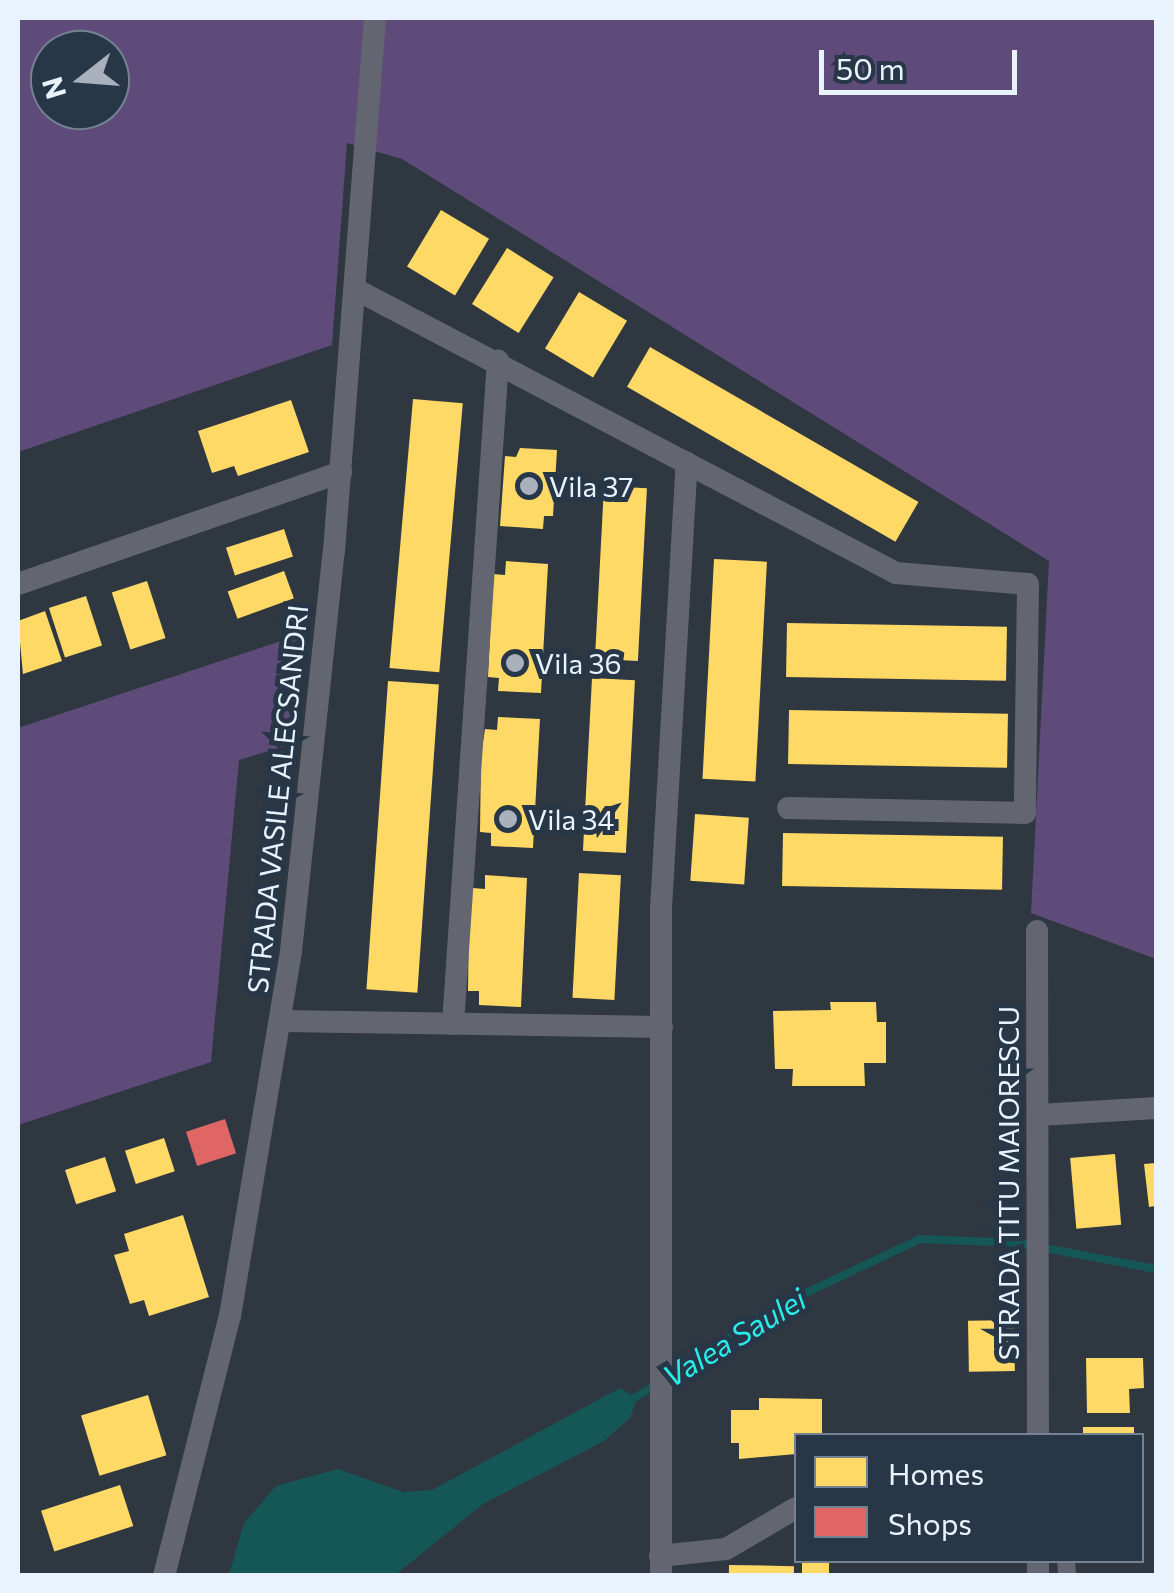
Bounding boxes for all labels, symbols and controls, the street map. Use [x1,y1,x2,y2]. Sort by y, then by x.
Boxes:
north arrow [30,30,130,130]
scale bar [824,30,1022,92]
text: 50 m [836,49,905,86]
text: N [34,73,73,103]
place label: Vila 37 [549,469,633,503]
marker: Vila 37 [518,475,540,497]
street label: STRADA VASILE ALECSANDRI [240,603,314,995]
place label: Vila 36 [535,646,622,680]
marker: Vila 36 [504,652,526,674]
place label: Vila 34 [528,802,614,836]
marker: Vila 34 [497,808,519,830]
street label: STRADA TITU MAIORESCU [991,1006,1025,1360]
water label: Valea Saulei [656,1280,812,1394]
legend [794,1433,1144,1563]
text: Homes [888,1454,984,1491]
text: Shops [888,1504,972,1541]

